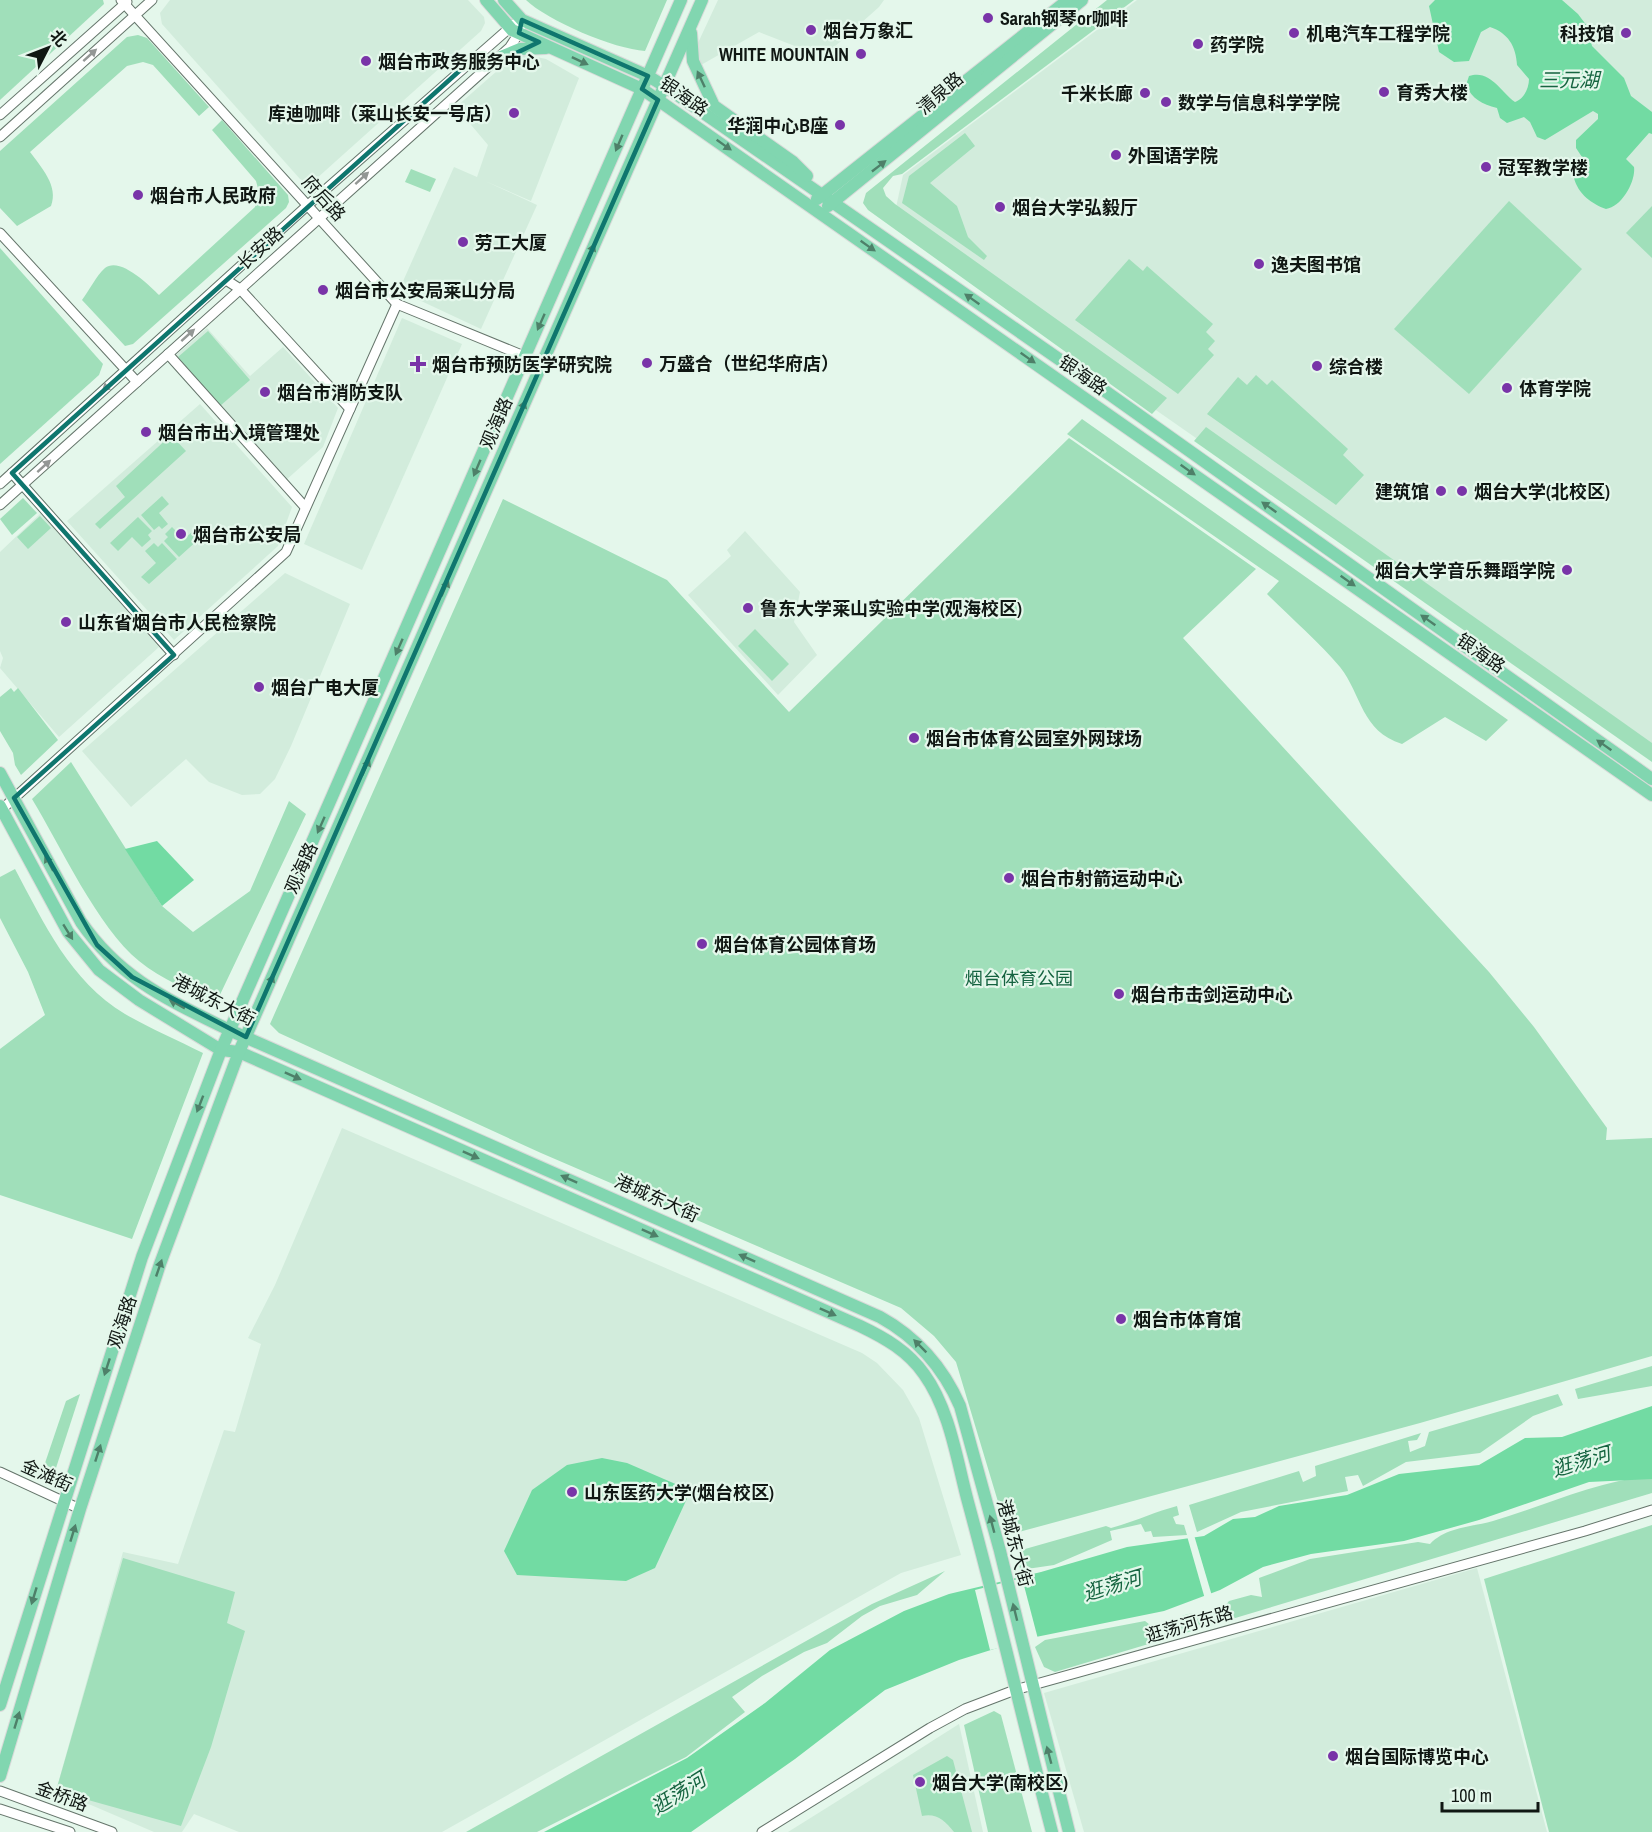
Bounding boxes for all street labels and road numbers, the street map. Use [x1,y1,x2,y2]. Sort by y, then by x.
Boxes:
street label: 清泉路 [911,66,969,120]
street label: 银海路 [655,70,713,122]
street label: 府后路 [297,170,351,226]
street label: 长安路 [232,221,288,275]
street label: 银海路 [1054,349,1112,401]
street label: 观海路 [474,393,518,453]
street label: 银海路 [1452,627,1510,679]
street label: 观海路 [279,838,323,898]
street label: 港城东大街 [168,968,260,1032]
street label: 港城东大街 [611,1168,703,1228]
street label: 观海路 [102,1292,142,1352]
street label: 金滩街 [17,1453,77,1497]
street label: 港城东大街 [991,1496,1039,1590]
street label: 逛荡河东路 [1142,1600,1236,1648]
street label: 金桥路 [32,1775,92,1817]

